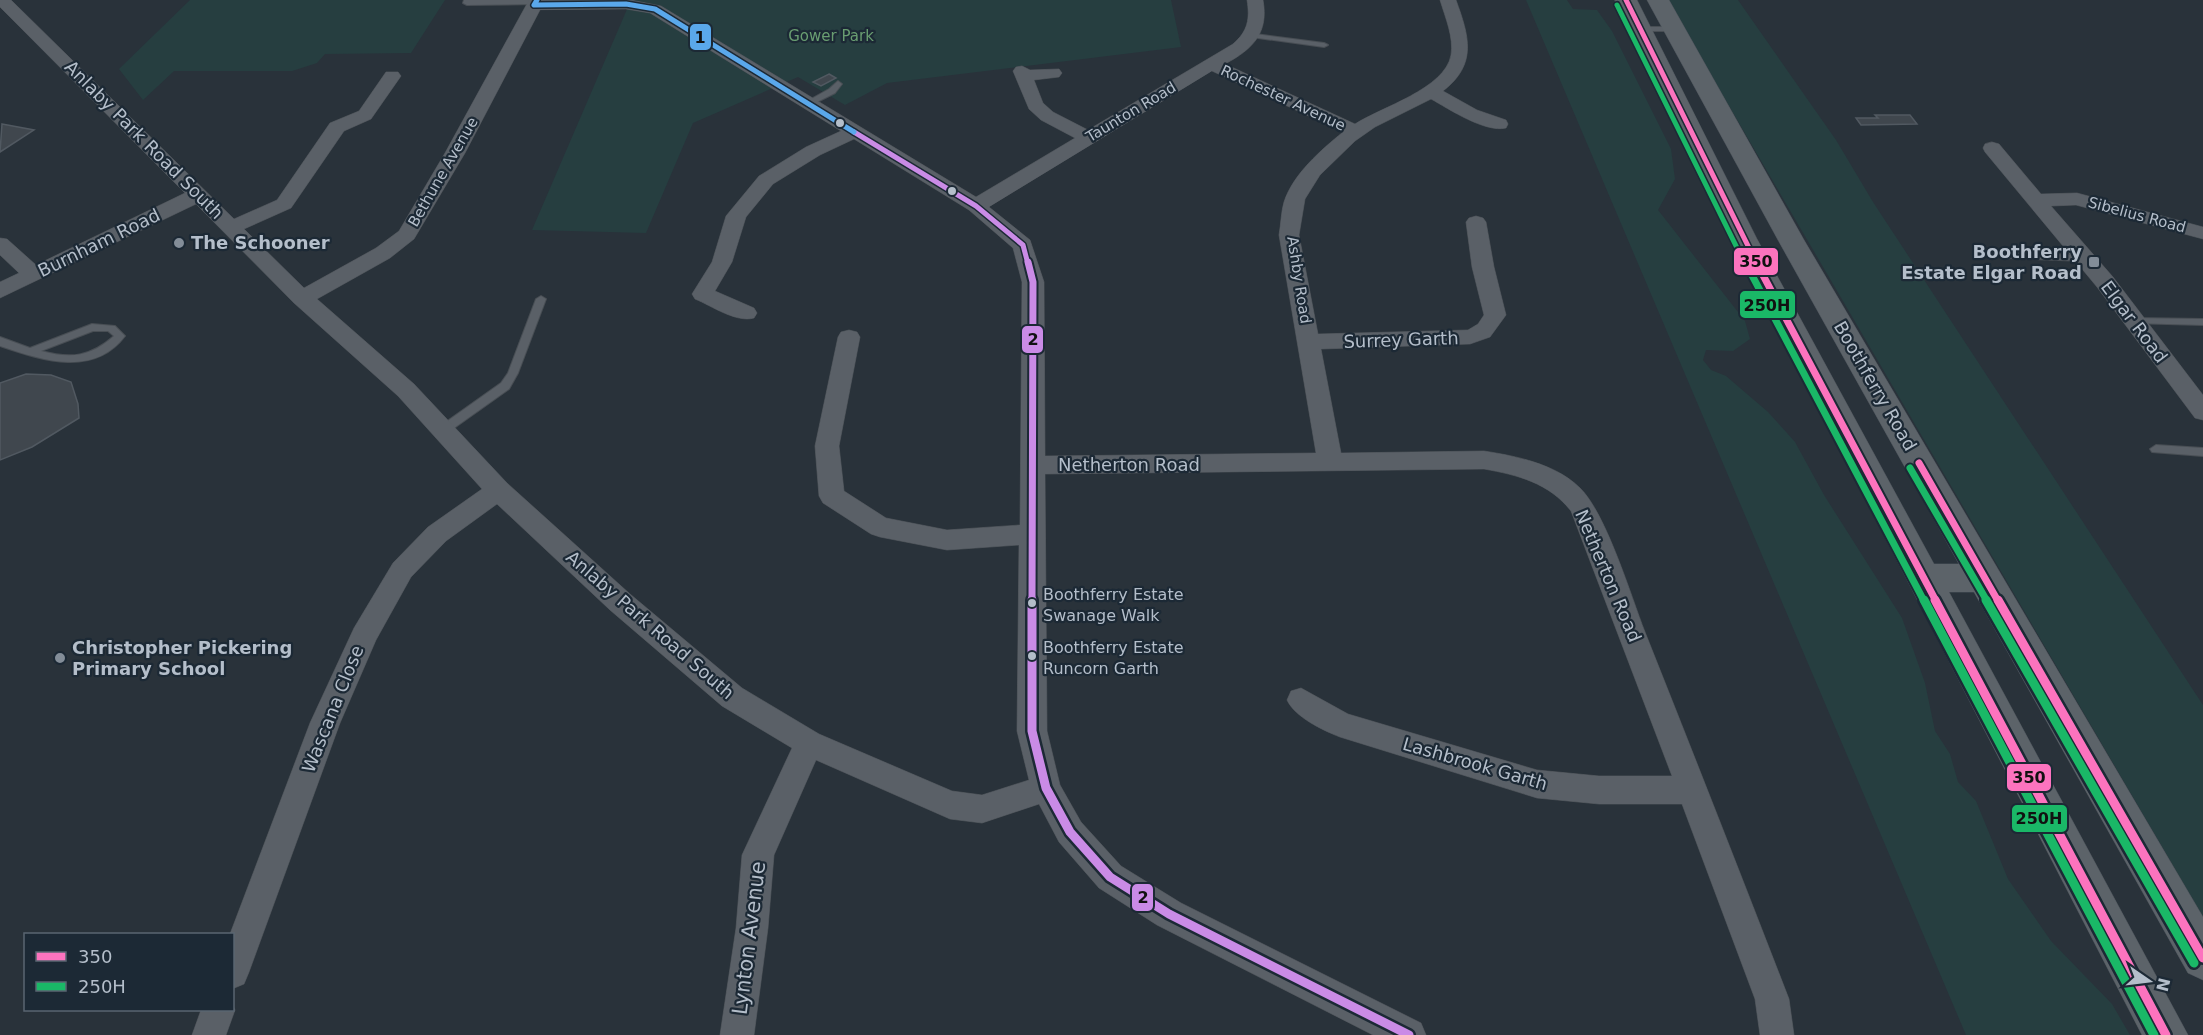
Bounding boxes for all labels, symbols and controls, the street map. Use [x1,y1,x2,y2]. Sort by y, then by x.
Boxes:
line badge: 1 [689,23,712,51]
park label: Gower Park [788,27,874,45]
text: 1 [694,28,706,47]
street label: Anlaby Park Road South [61,56,228,223]
street label: Rochester Avenue [1218,61,1348,135]
street label: Taunton Road [1082,78,1179,146]
street label: Bethune Avenue [404,114,482,230]
unlabelled marker [834,117,846,129]
unlabelled marker [946,185,958,197]
street label: Sibelius Road [2086,193,2188,237]
street label: Burnham Road [34,204,163,281]
place label: The Schooner [191,232,330,253]
street label: Ashby Road [1283,235,1315,325]
marker: The Schooner [172,236,186,250]
place label: Boothferry Estate Elgar Road [1901,241,2082,283]
line badge: 350 [1733,247,1779,276]
text: 350 [1739,252,1773,271]
marker: Boothferry Estate Elgar Road [2087,255,2101,269]
street label: Elgar Road [2097,277,2172,367]
line badge: 250H [1739,290,1796,319]
text: 250H [1744,296,1790,315]
street label: Boothferry Road [1830,317,1921,454]
line badge: 2 [1021,325,1044,354]
street label: Surrey Garth [1343,327,1459,352]
text: 2 [1027,330,1039,349]
street label: Netherton Road [1058,454,1200,475]
street label: Netherton Road [1571,506,1646,645]
street label: Anlaby Park Road South [562,546,738,703]
place label: Boothferry Estate Swanage Walk [1043,585,1184,625]
marker: Boothferry Estate Swanage Walk [1026,597,1038,609]
place label: Christopher Pickering Primary School [72,637,292,679]
place label: Boothferry Estate Runcorn Garth [1043,638,1184,678]
street label: Wascana Close [297,642,368,775]
marker: Boothferry Estate Runcorn Garth [1026,650,1038,662]
marker: Christopher Pickering Primary School [53,651,67,665]
street label: Lashbrook Garth [1400,733,1550,794]
line badge: 350 [2006,763,2052,792]
text: 350 [2012,768,2046,787]
line badge: 250H [2011,804,2068,833]
text: 250H [2016,809,2062,828]
street label: Lynton Avenue [728,860,770,1016]
line badge: 2 [1131,883,1154,912]
text: 2 [1137,888,1149,907]
legend [24,933,234,1011]
text: 350 [78,946,112,967]
north arrow [2119,951,2179,1011]
text: 250H [78,976,126,997]
text: N [2152,976,2174,993]

